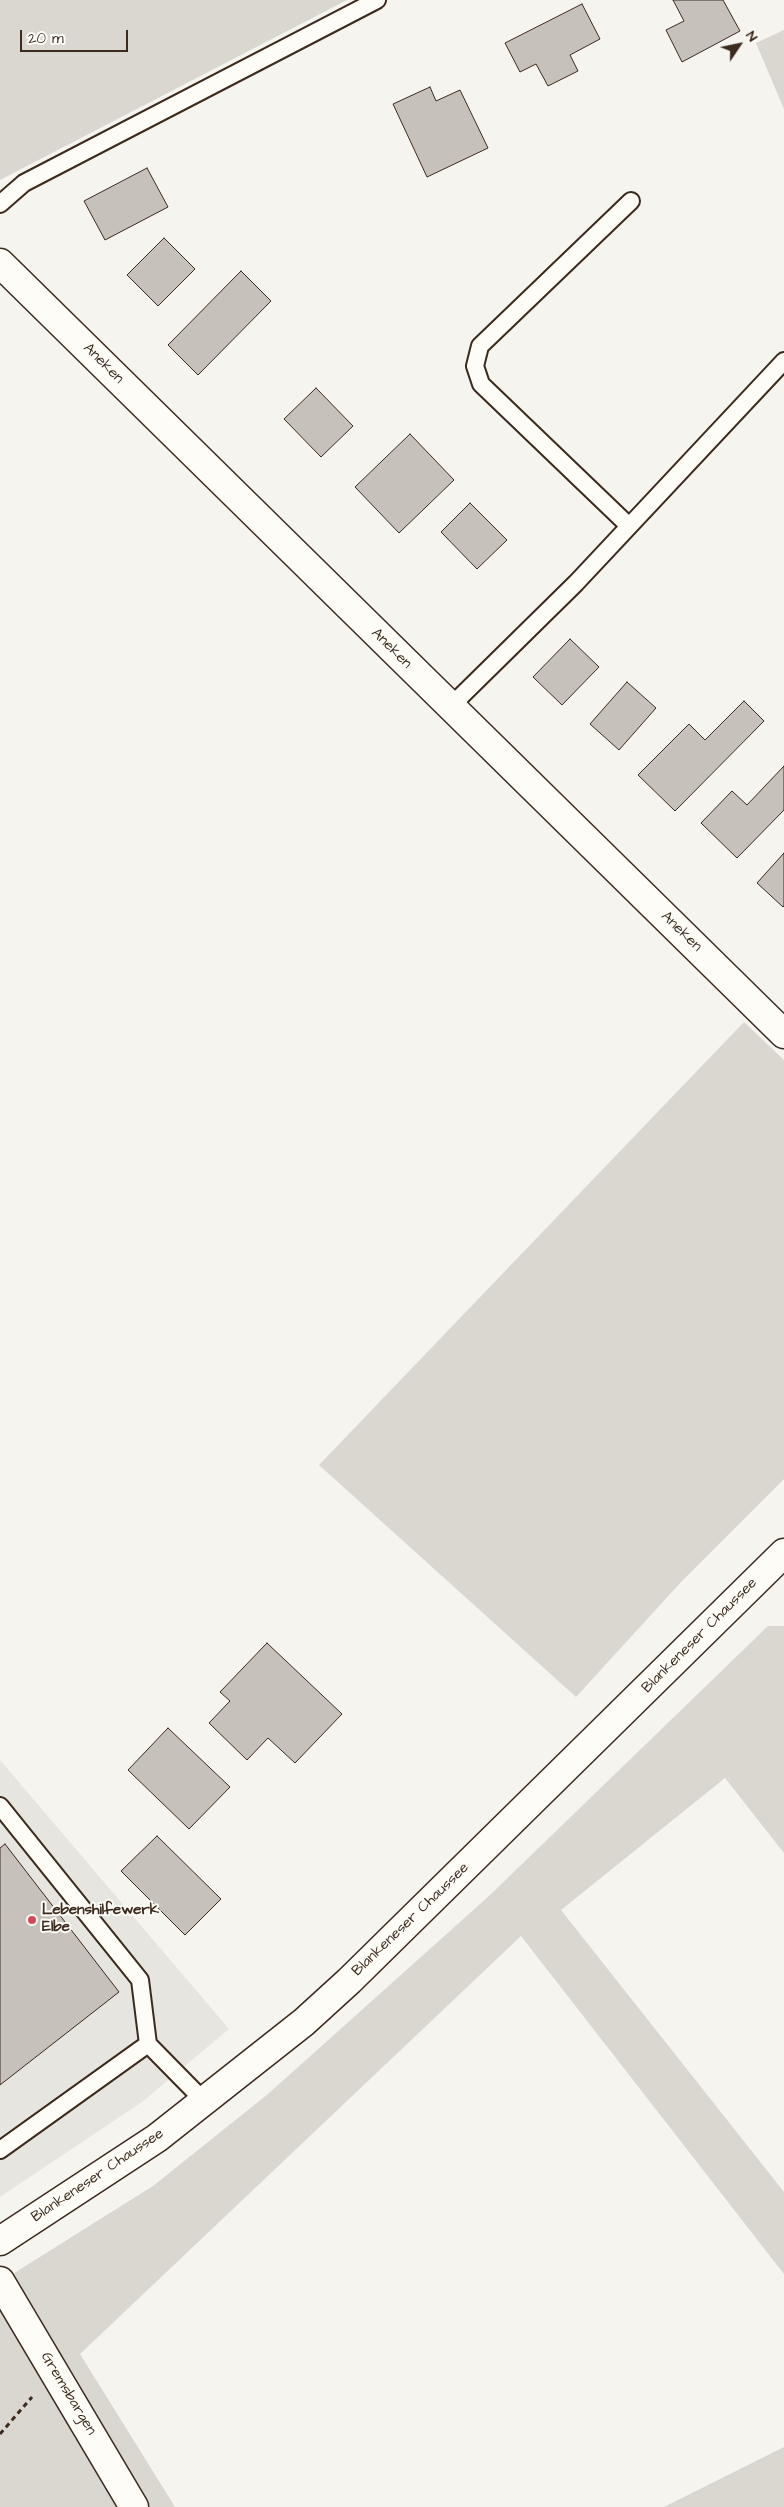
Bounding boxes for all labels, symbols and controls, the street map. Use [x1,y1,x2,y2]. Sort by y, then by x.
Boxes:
scale bar [22,20,130,52]
north arrow [714,20,764,70]
text: N [741,27,762,46]
text: 20 m [28,28,64,49]
street label: Aneken [79,340,127,388]
street label: Aneken [367,625,415,673]
street label: Aneken [657,908,705,956]
street label: Blankeneser Chaussee [639,1575,761,1697]
street label: Blankeneser Chaussee [349,1859,473,1981]
place label: Lebenshilfewerk Elbe [42,1902,159,1937]
marker: Lebenshilfewerk Elbe [26,1914,38,1926]
street label: Blankeneser Chaussee [28,2125,168,2227]
street label: Gremsbargen [36,2349,100,2439]

